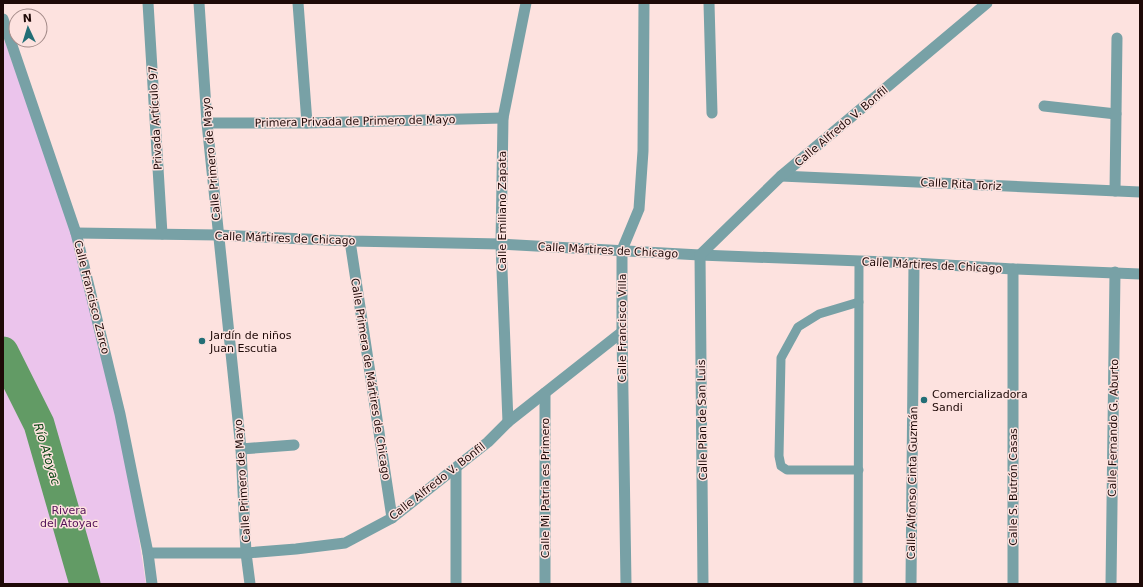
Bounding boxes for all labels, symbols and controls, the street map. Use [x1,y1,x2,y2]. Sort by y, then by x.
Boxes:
north arrow [8,8,48,48]
text: N [22,12,32,25]
street label: Privada Artículo 97 [146,66,165,170]
street label: Calle Alfredo V. Bonfil [792,84,891,169]
street label: Calle Primero de Mayo [200,97,223,221]
street label: Primera Privada de Primero de Mayo [255,113,456,130]
street label: Calle Emiliano Zapata [496,151,509,271]
street label: Calle Rita Toriz [920,176,1002,193]
street label: Calle Mártires de Chicago [214,230,356,247]
street label: Calle Francisco Zarco [71,239,112,356]
street label: Calle Mártires de Chicago [537,240,679,261]
street label: Calle Mártires de Chicago [861,255,1003,276]
street label: Calle Francisco Villa [616,274,629,382]
street label: Calle Primera de Mártires de Chicago [348,277,393,481]
place label: Jardín de niños Juan Escutia [209,329,292,355]
marker: Jardín de niños Juan Escutia [197,336,207,346]
street label: Calle Plan de San Luis [695,359,710,481]
street label: Calle Fernando G. Aburto [1106,359,1121,497]
place label: Comercializadora Sandi [932,388,1028,414]
marker: Comercializadora Sandi [919,395,929,405]
street label: Calle Alfonso Cinta Guzmán [905,406,920,560]
street label: Calle Mi Patria es Primero [539,418,552,558]
street label: Calle Primero de Mayo [232,419,253,543]
water label: Río Atoyac [31,421,63,487]
street label: Calle S. Butrón Casas [1007,428,1020,546]
street label: Calle Alfredo V. Bonfil [387,440,488,523]
park label: Rivera del Atoyac [40,504,98,530]

